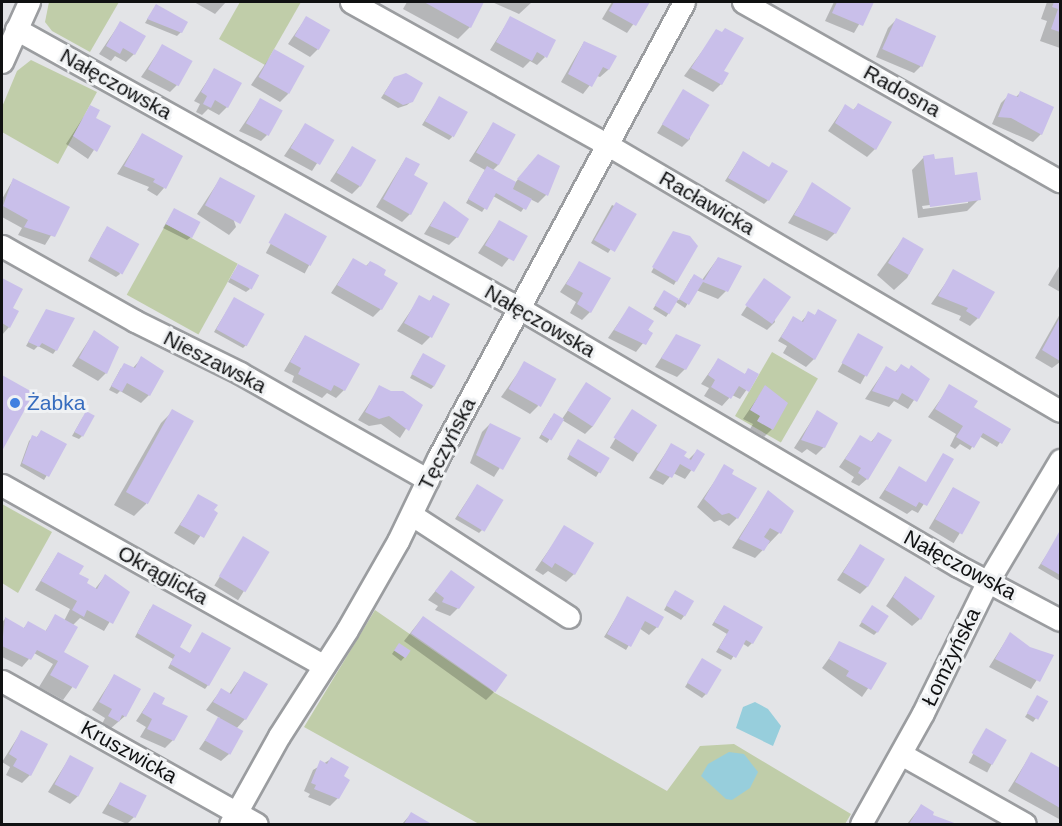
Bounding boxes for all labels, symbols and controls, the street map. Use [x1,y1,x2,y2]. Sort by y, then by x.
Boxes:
street label: Nałęczowska [56,43,176,125]
street label: Radosna [859,60,945,122]
street label: Racławicka [655,166,759,240]
street label: Nałęczowska [480,279,600,363]
street label: Nieszawska [159,325,271,399]
place label: Żabka [27,390,85,416]
street label: Tęczyńska [413,394,481,494]
marker: Żabka [8,396,22,410]
street label: Nałęczowska [899,525,1021,605]
street label: Okrąglicka [114,540,212,610]
street label: Łomżyńska [916,604,986,710]
street label: Kruszwicka [76,715,182,789]

